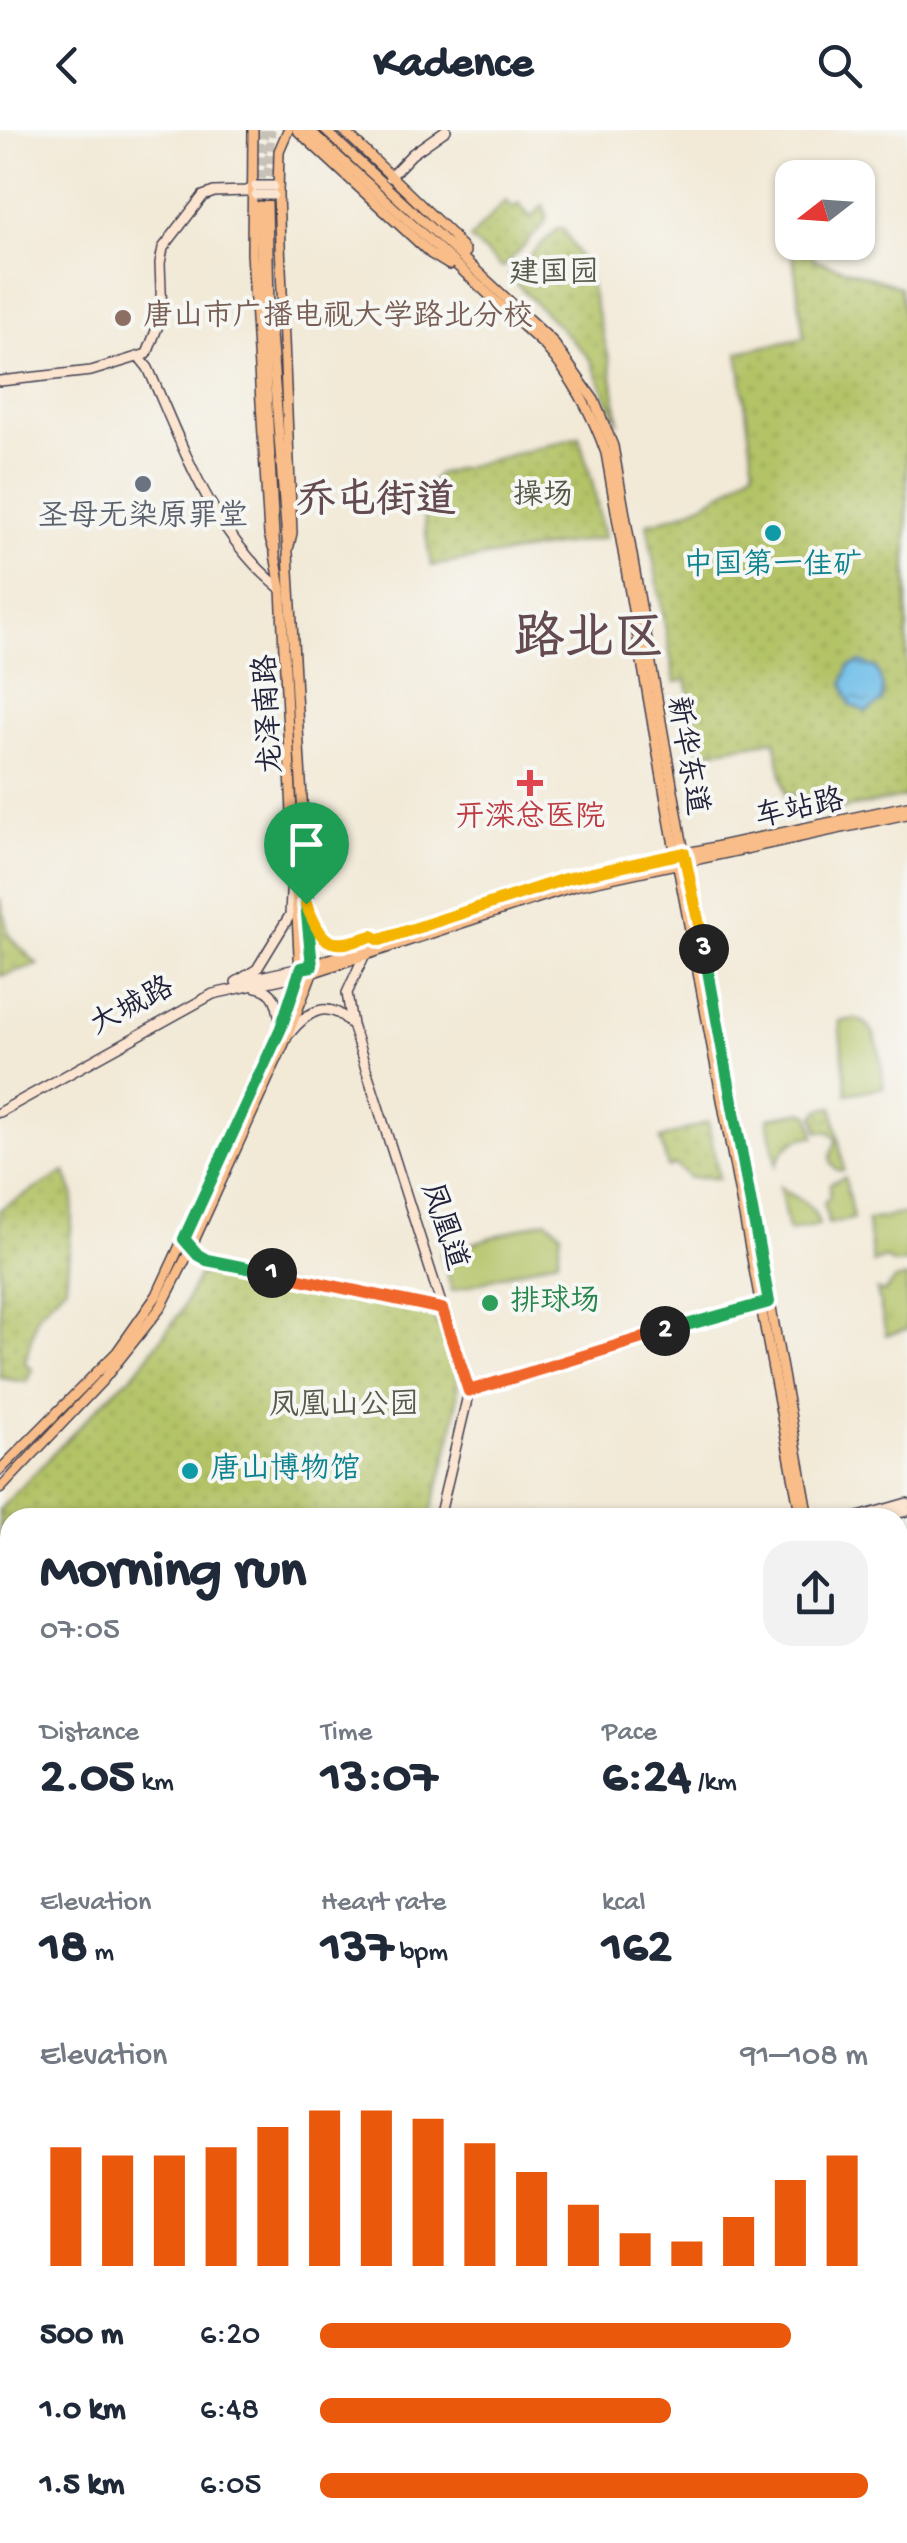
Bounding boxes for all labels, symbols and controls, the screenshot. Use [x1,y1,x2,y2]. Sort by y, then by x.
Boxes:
icon: back [40,38,95,93]
icon: search [812,38,867,93]
text: Kadence [374,39,533,92]
north arrow [775,160,875,260]
map controls [775,160,875,260]
park label: 建国园 [509,256,599,293]
place label: 唐山市广播电视大学路北分校 [143,299,533,336]
marker: 唐山市广播电视大学路北分校 [112,307,134,329]
marker: 圣母无染原罪堂 [132,473,154,495]
district label: 乔屯街道 [296,478,456,527]
park label: 操场 [513,479,573,515]
place label: 圣母无染原罪堂 [38,499,248,536]
marker: 中国第一佳矿 [762,522,784,544]
place label: 中国第一佳矿 [683,547,863,585]
district label: 路北区 [514,610,664,672]
street label: 龙泽南路 [248,653,292,775]
street label: 新华东道 [657,694,715,818]
marker: 开滦总医院 [517,770,543,796]
street label: 车站路 [752,783,848,837]
place label: 开滦总医院 [455,800,605,837]
pin [264,802,349,905]
icon: arrive [279,817,334,872]
pin: 3 [679,924,729,974]
text: 3 [697,932,711,965]
street label: 大城路 [84,970,181,1045]
street label: 凤凰道 [411,1178,474,1275]
pin: 1 [247,1248,297,1298]
text: 1 [266,1256,278,1289]
place label: 排球场 [510,1284,600,1321]
marker: 排球场 [479,1292,501,1314]
pin: 2 [640,1306,690,1356]
text: 2 [658,1314,672,1347]
park label: 凤凰山公园 [269,1389,419,1425]
place label: 唐山博物馆 [210,1452,360,1489]
marker: 唐山博物馆 [179,1460,201,1482]
button: share [763,1541,868,1646]
text: Morning run [40,1542,306,1606]
text: 07:05 [40,1612,120,1650]
text: Distance [40,1717,139,1750]
text: Time [321,1717,372,1750]
text: Pace [602,1717,657,1750]
text: 2.05 [40,1750,135,1809]
text: 13:07 [321,1750,437,1809]
text: 6:24 [602,1750,691,1809]
text: km [135,1767,174,1800]
text: /km [691,1767,737,1800]
text: Elevation [40,1887,151,1920]
text: Heart rate [321,1887,446,1920]
text: kcal [602,1887,646,1920]
text: 18 [40,1920,88,1979]
text: 137 [321,1920,393,1979]
text: 162 [602,1920,672,1979]
text: m [88,1937,114,1970]
text: bpm [393,1937,448,1970]
text: Elevation [40,2038,167,2076]
text: 91–108 m [741,2038,868,2076]
text: 500 m [40,2317,123,2355]
text: 6:20 [200,2317,260,2355]
text: 1.0 km [40,2392,126,2430]
text: 6:48 [200,2392,259,2430]
text: 1.5 km [40,2467,124,2505]
text: 6:05 [200,2467,261,2505]

